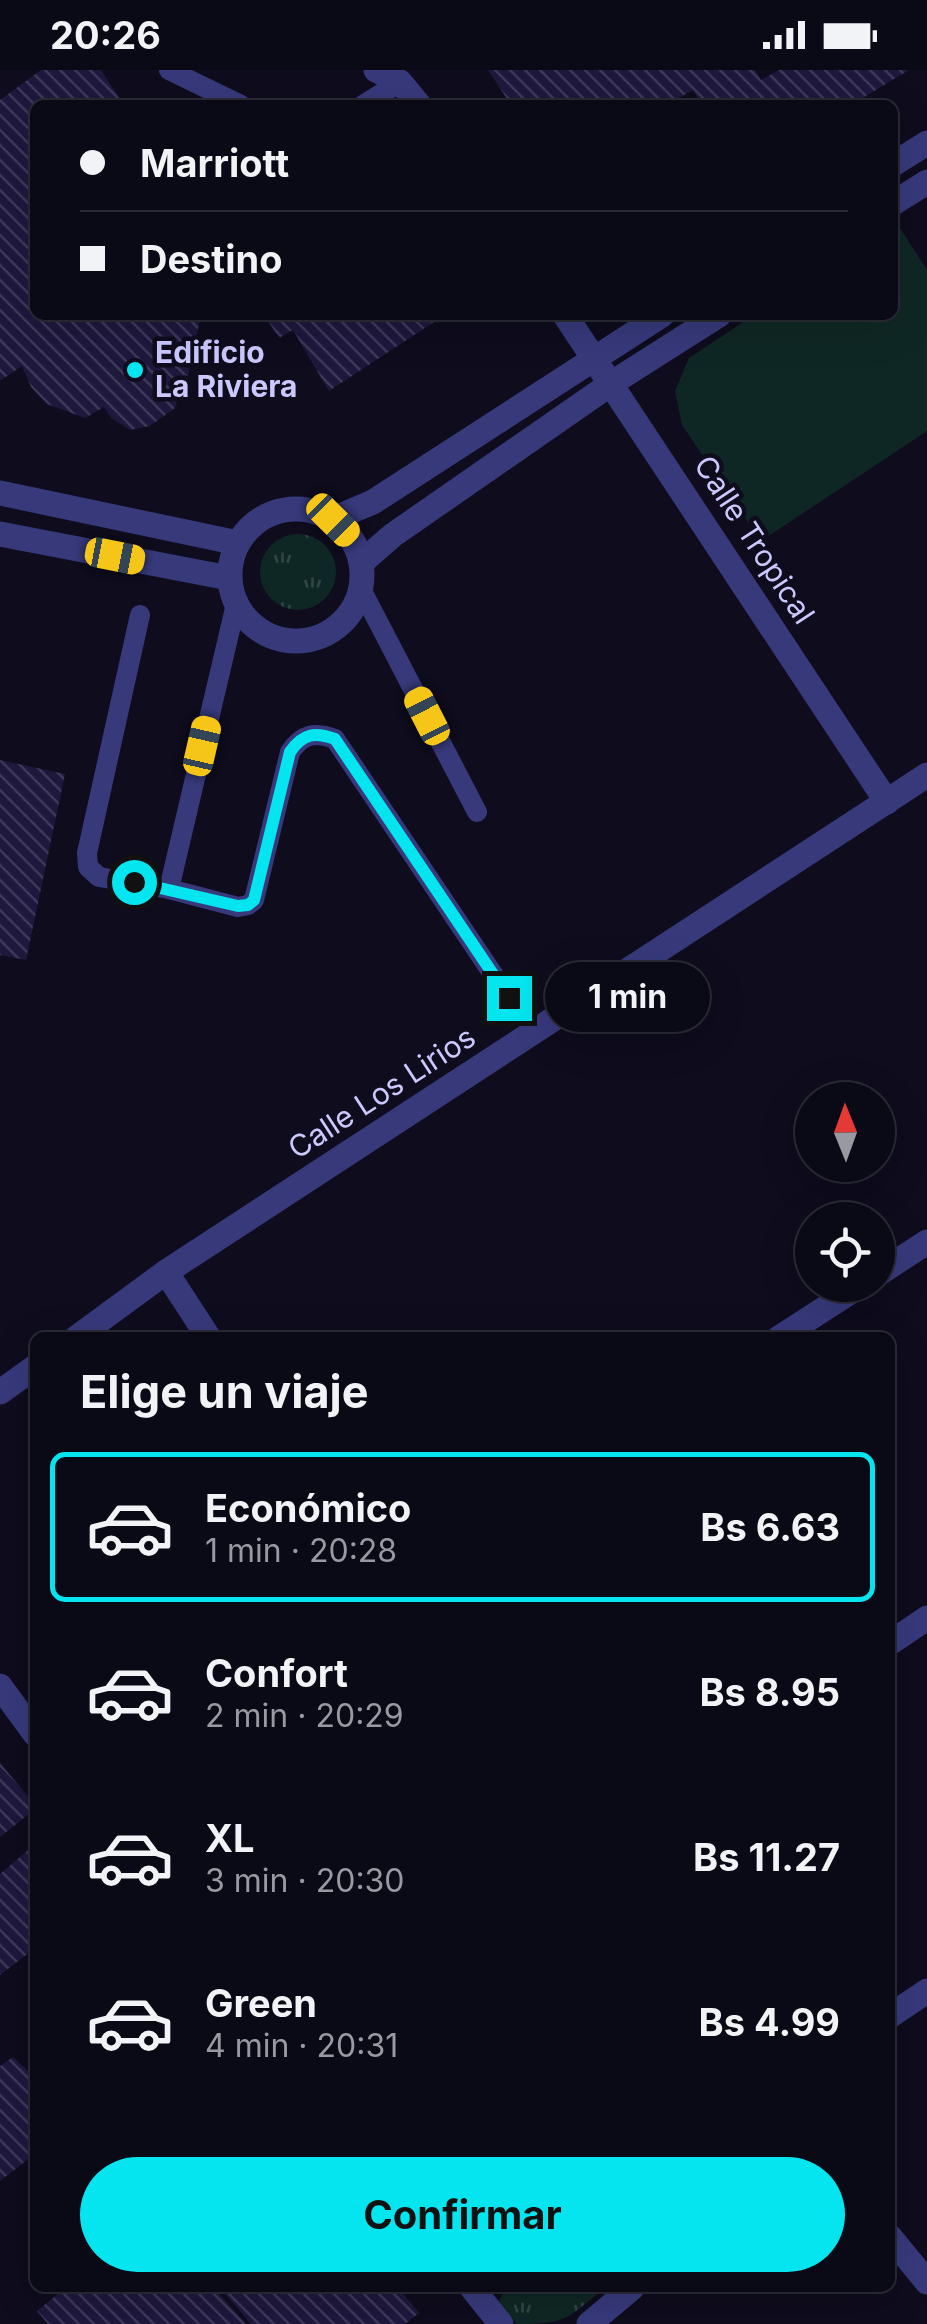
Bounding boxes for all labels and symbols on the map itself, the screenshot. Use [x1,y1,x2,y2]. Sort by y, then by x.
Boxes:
place label: Edificio La Riviera [155,334,298,404]
marker: Edificio La Riviera [124,359,146,381]
street label: Calle Tropical [687,449,822,630]
car [301,488,365,552]
car [83,536,147,576]
car [400,682,454,750]
car [181,713,223,779]
route start [112,860,157,905]
callout: 1 min [544,963,709,1033]
route end [487,976,532,1021]
street label: Calle Los Lirios [281,1018,482,1166]
north arrow [795,1082,895,1182]

